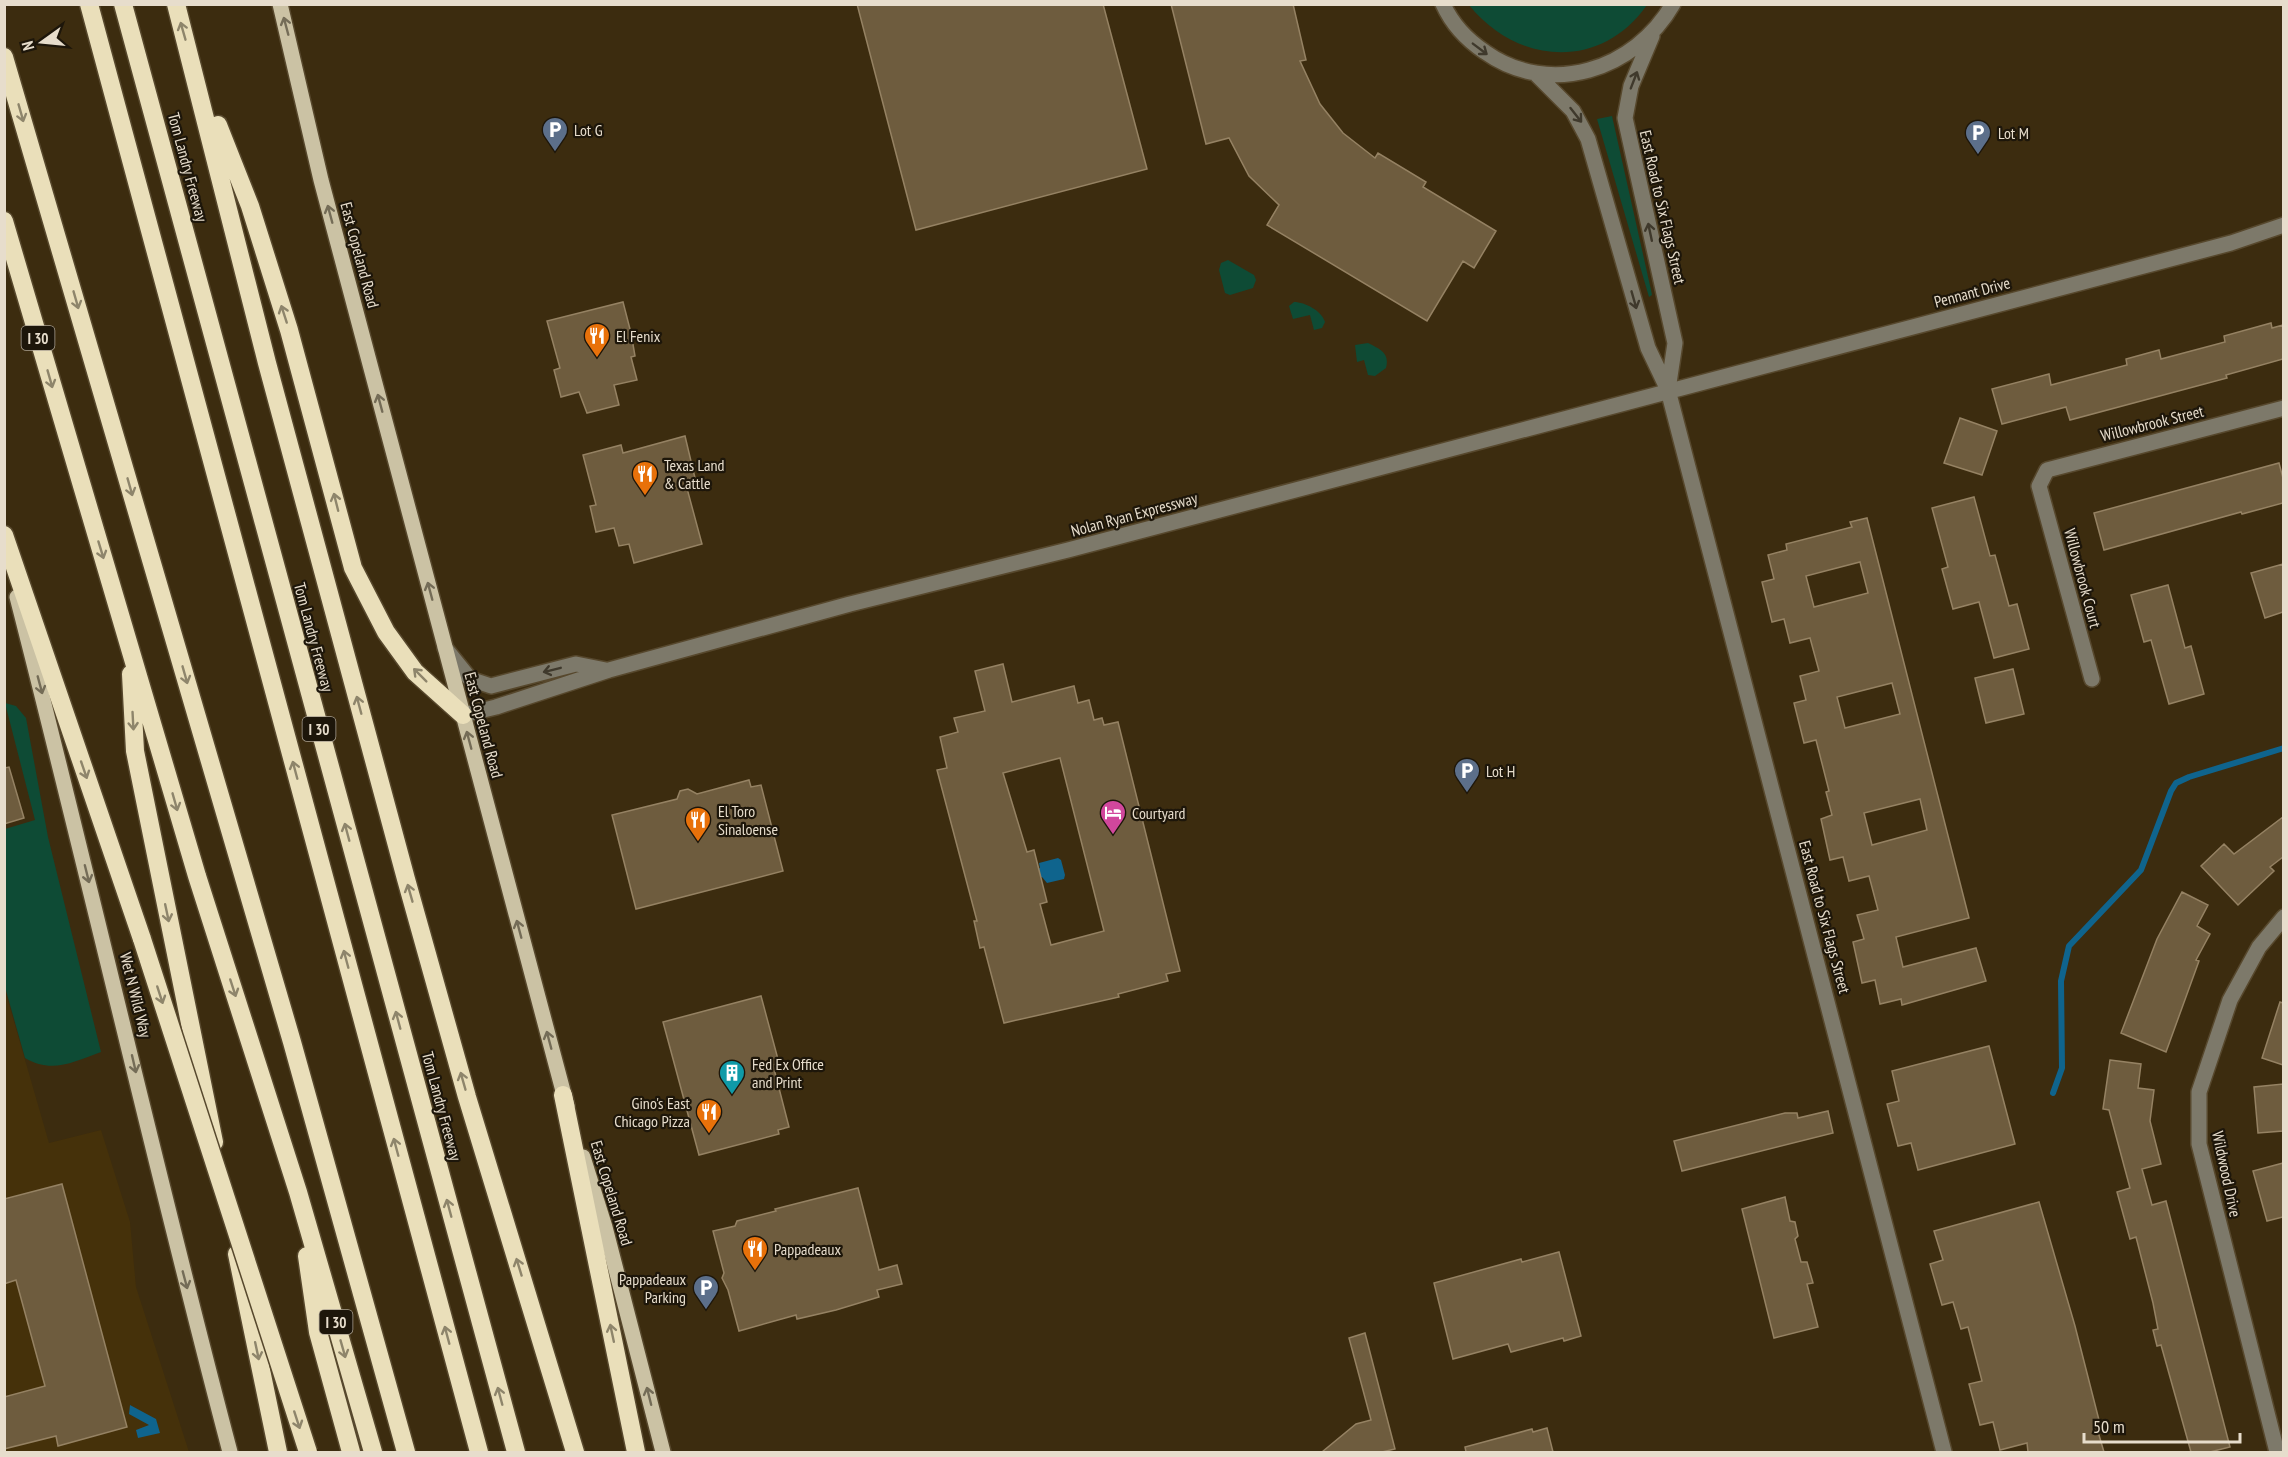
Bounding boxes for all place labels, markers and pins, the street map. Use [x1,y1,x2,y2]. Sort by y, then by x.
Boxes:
parking icon: Lot G [540,115,570,153]
parking icon: Lot M [1963,118,1993,156]
place label: Lot G [574,120,603,140]
place label: Lot M [1998,123,2029,143]
restaurant icon: El Fenix [582,321,612,359]
place label: El Fenix [616,326,661,346]
place label: Texas Land & Cattle [664,455,724,493]
restaurant icon: Texas Land & Cattle [630,459,660,497]
parking icon: Lot H [1452,756,1482,794]
place label: Lot H [1486,761,1515,781]
hotel icon: Courtyard [1098,798,1128,836]
place label: El Toro Sinaloense [718,801,778,839]
place label: Courtyard [1132,803,1186,823]
restaurant icon: El Toro Sinaloense [683,805,713,843]
place label: Fed Ex Office and Print [752,1054,824,1092]
building icon: Fed Ex Office and Print [717,1058,747,1096]
place label: Gino's East Chicago Pizza [614,1093,691,1131]
restaurant icon: Gino's East Chicago Pizza [694,1097,724,1135]
restaurant icon: Pappadeaux [740,1234,770,1272]
place label: Pappadeaux [774,1239,841,1259]
place label: Pappadeaux Parking [619,1269,686,1307]
parking icon: Pappadeaux Parking [691,1273,721,1311]

